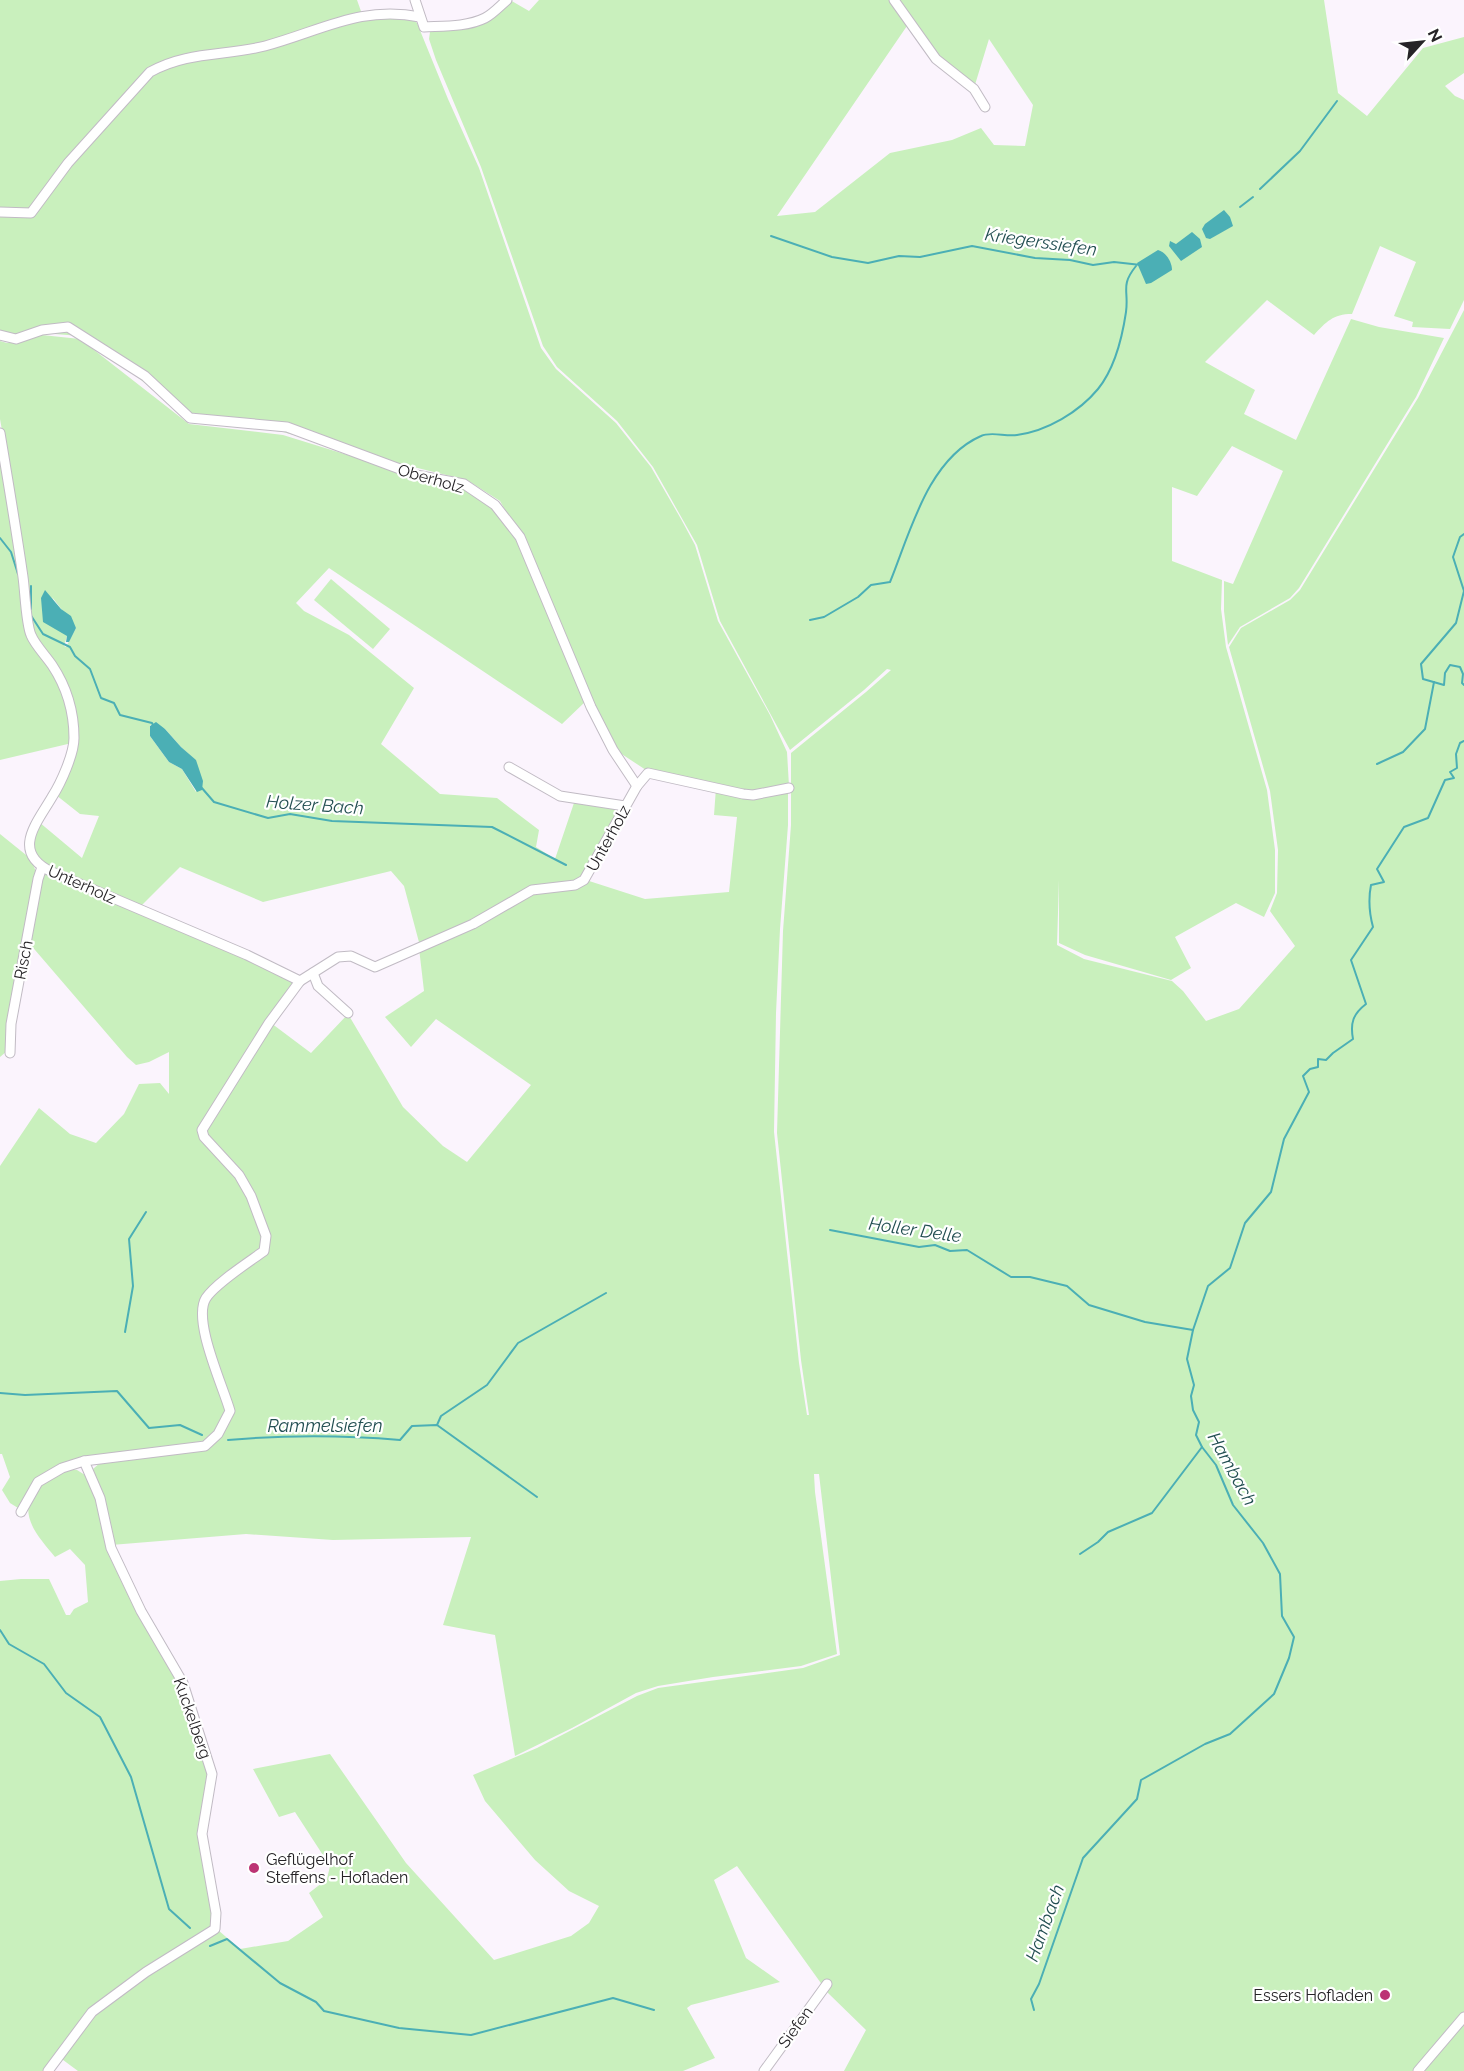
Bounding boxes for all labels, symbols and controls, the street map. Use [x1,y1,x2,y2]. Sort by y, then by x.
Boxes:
north arrow [1392,12,1452,72]
text: N [1424,26,1446,45]
water label: Kriegerssiefen [984,223,1098,260]
street label: Oberholz [396,460,466,497]
water label: Holzer Bach [266,791,364,818]
street label: Unterholz [583,802,634,875]
street label: Unterholz [45,861,119,908]
street label: Risch [10,939,37,981]
water label: Holler Delle [867,1213,963,1246]
water label: Rammelsiefen [268,1415,382,1436]
water label: Hambach [1204,1429,1261,1509]
street label: Kuckelberg [170,1675,215,1761]
place label: Geflügelhof Steffens - Hofladen [266,1850,408,1887]
marker: Geflügelhof Steffens - Hofladen [247,1861,261,1875]
water label: Hambach [1021,1882,1068,1964]
place label: Essers Hofladen [1253,1986,1373,2005]
marker: Essers Hofladen [1378,1988,1392,2002]
street label: Siefen [774,2003,817,2052]

